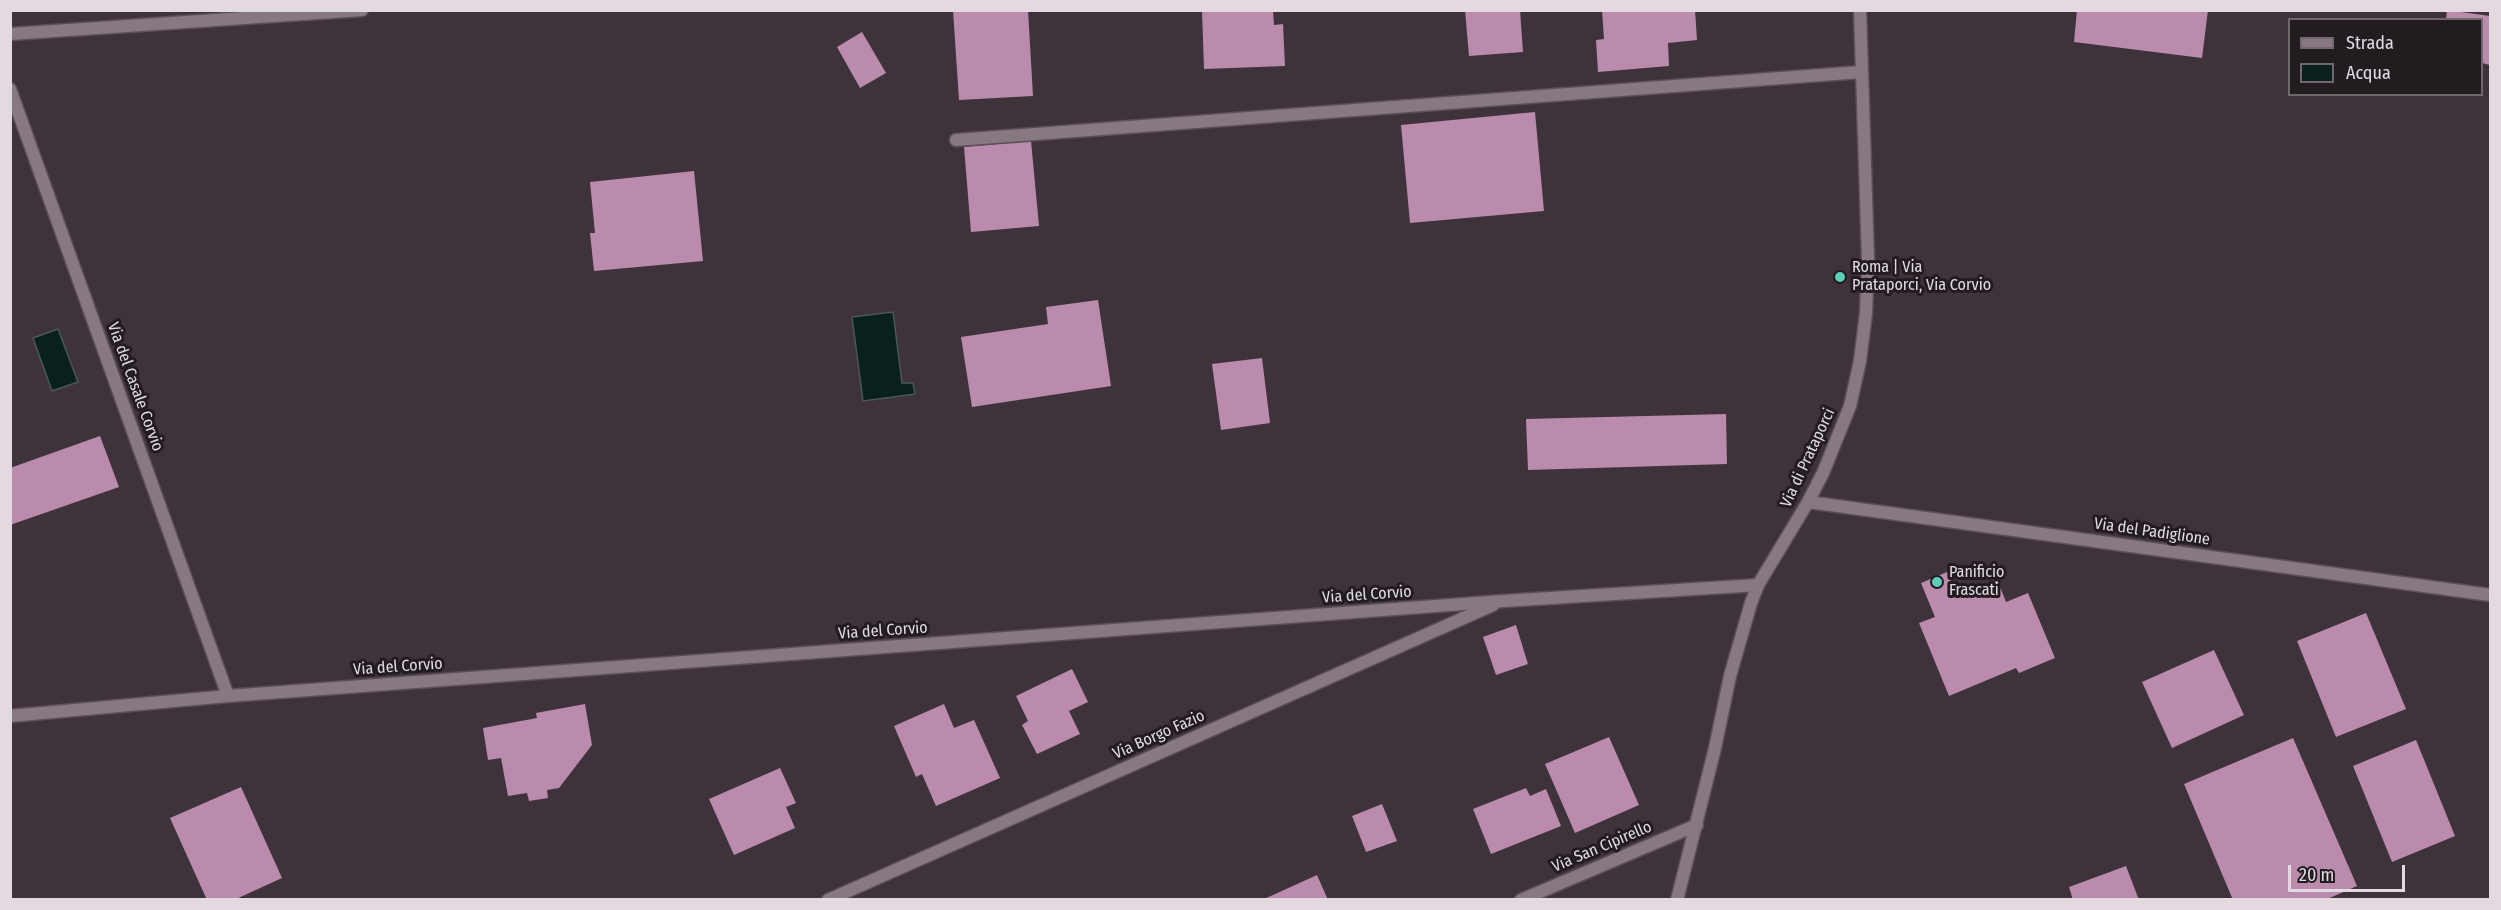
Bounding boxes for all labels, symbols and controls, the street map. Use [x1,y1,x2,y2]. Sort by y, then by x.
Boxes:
legend [2288,18,2483,96]
text: Strada [2346,32,2394,54]
text: Acqua [2346,62,2391,84]
place label: Roma | Via Prataporci, Via Corvio [1852,258,1991,296]
marker: Roma | Via Prataporci, Via Corvio [1833,270,1847,284]
street label: Via del Casale Corvio [103,320,167,454]
street label: Via di Prataporci [1777,405,1839,511]
street label: Via del Padiglione [2093,514,2211,550]
place label: Panificio Frascati [1949,563,2005,601]
marker: Panificio Frascati [1930,575,1944,589]
street label: Via del Corvio [1322,582,1412,608]
street label: Via del Corvio [838,618,928,644]
street label: Via del Corvio [353,654,443,680]
street label: Via Borgo Fazio [1110,706,1208,764]
street label: Via San Cipirello [1549,817,1655,877]
scale bar [2291,853,2408,891]
text: 20 m [2299,864,2334,886]

